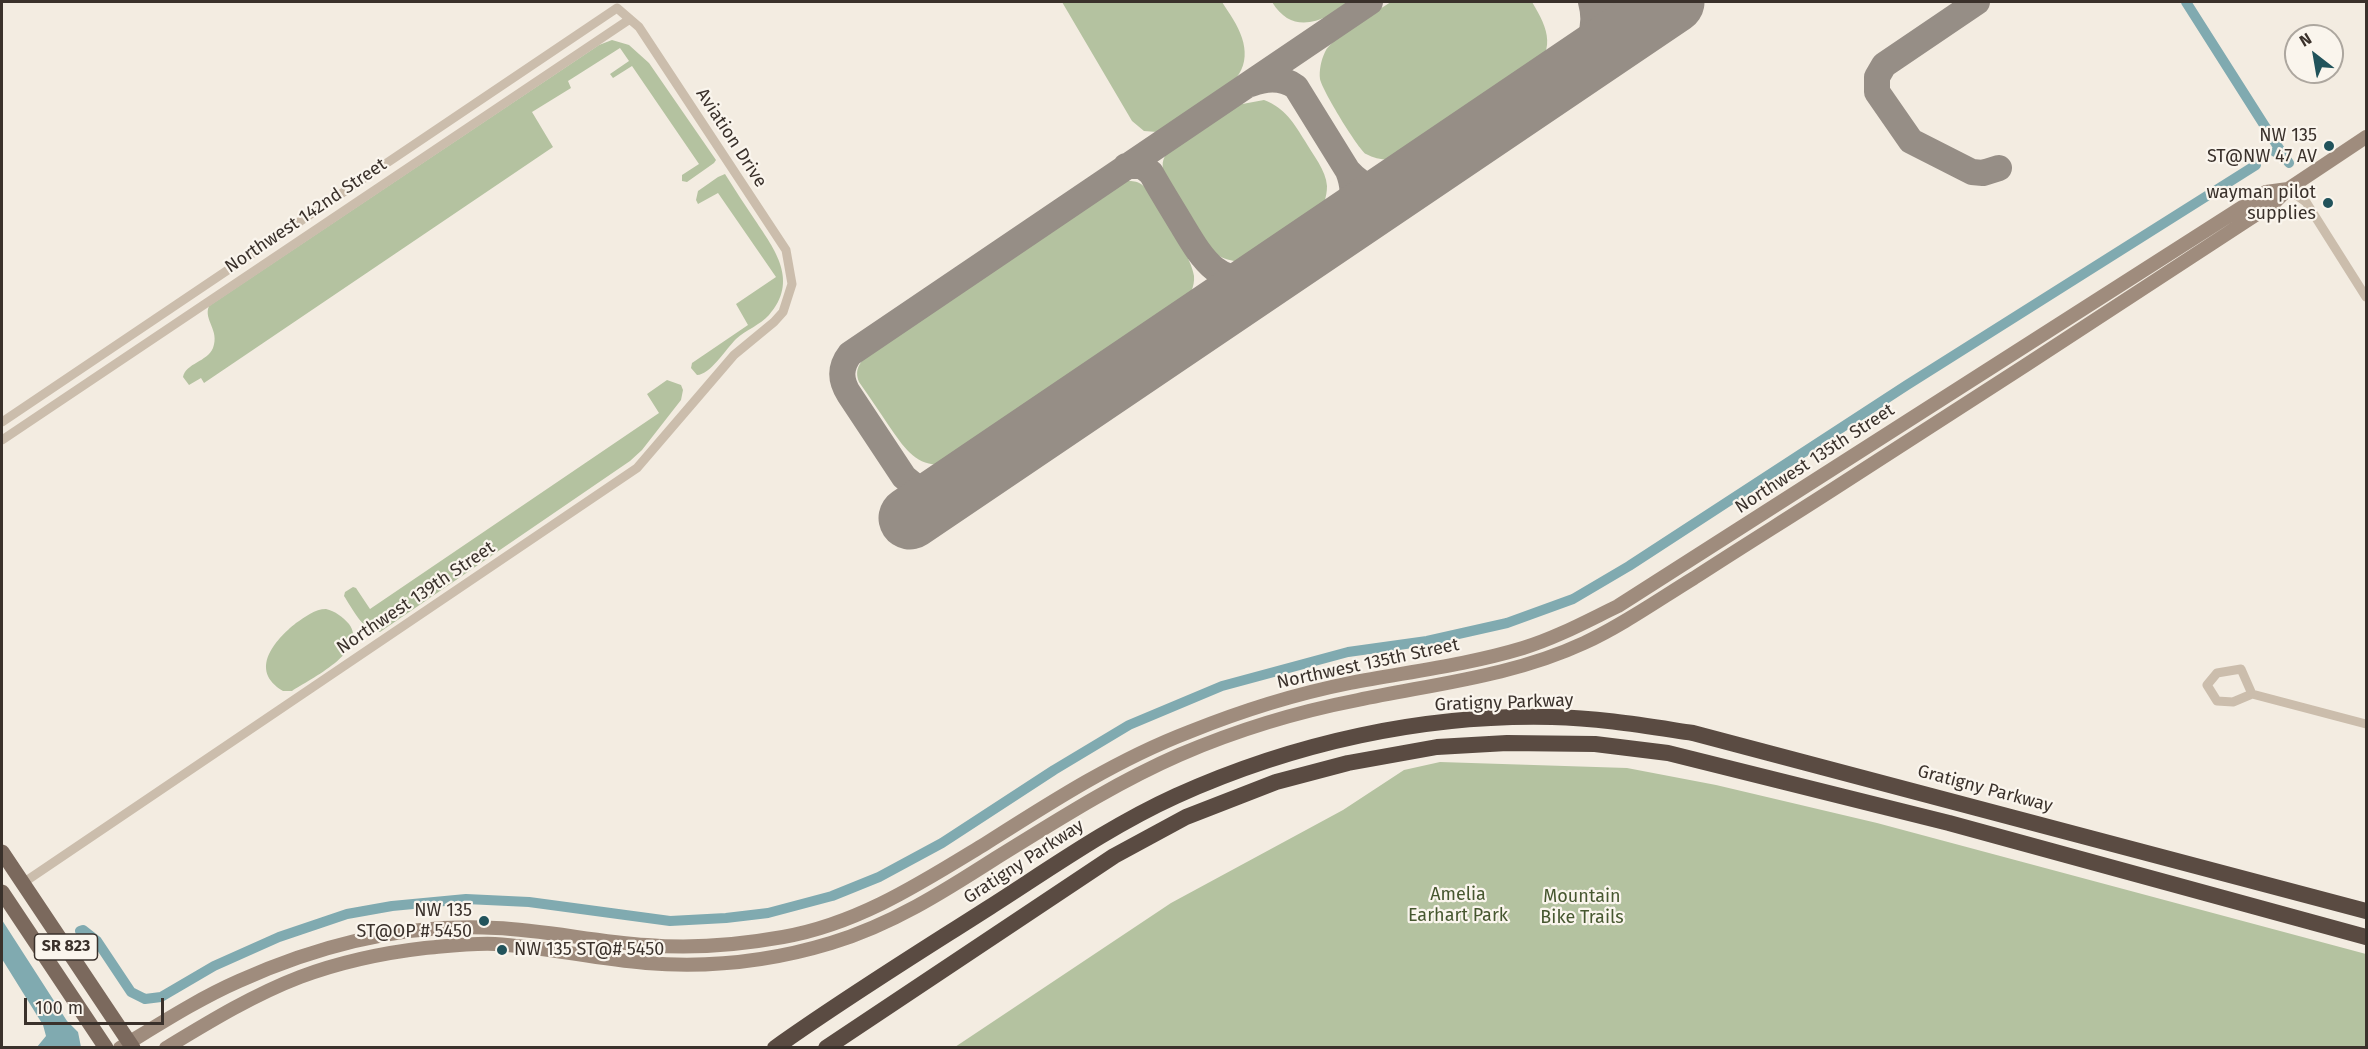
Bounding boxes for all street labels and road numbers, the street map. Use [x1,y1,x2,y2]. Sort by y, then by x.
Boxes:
street label: Aviation Drive [691,84,771,192]
street label: Northwest 142nd Street [221,154,391,278]
street label: Northwest 135th Street [1731,399,1899,519]
street label: Northwest 139th Street [333,537,499,659]
street label: Northwest 135th Street [1275,634,1461,694]
street label: Gratigny Parkway [1434,690,1574,716]
street label: Gratigny Parkway [1915,761,2055,817]
street label: Gratigny Parkway [960,815,1088,909]
road number: SR 823 [34,934,98,960]

